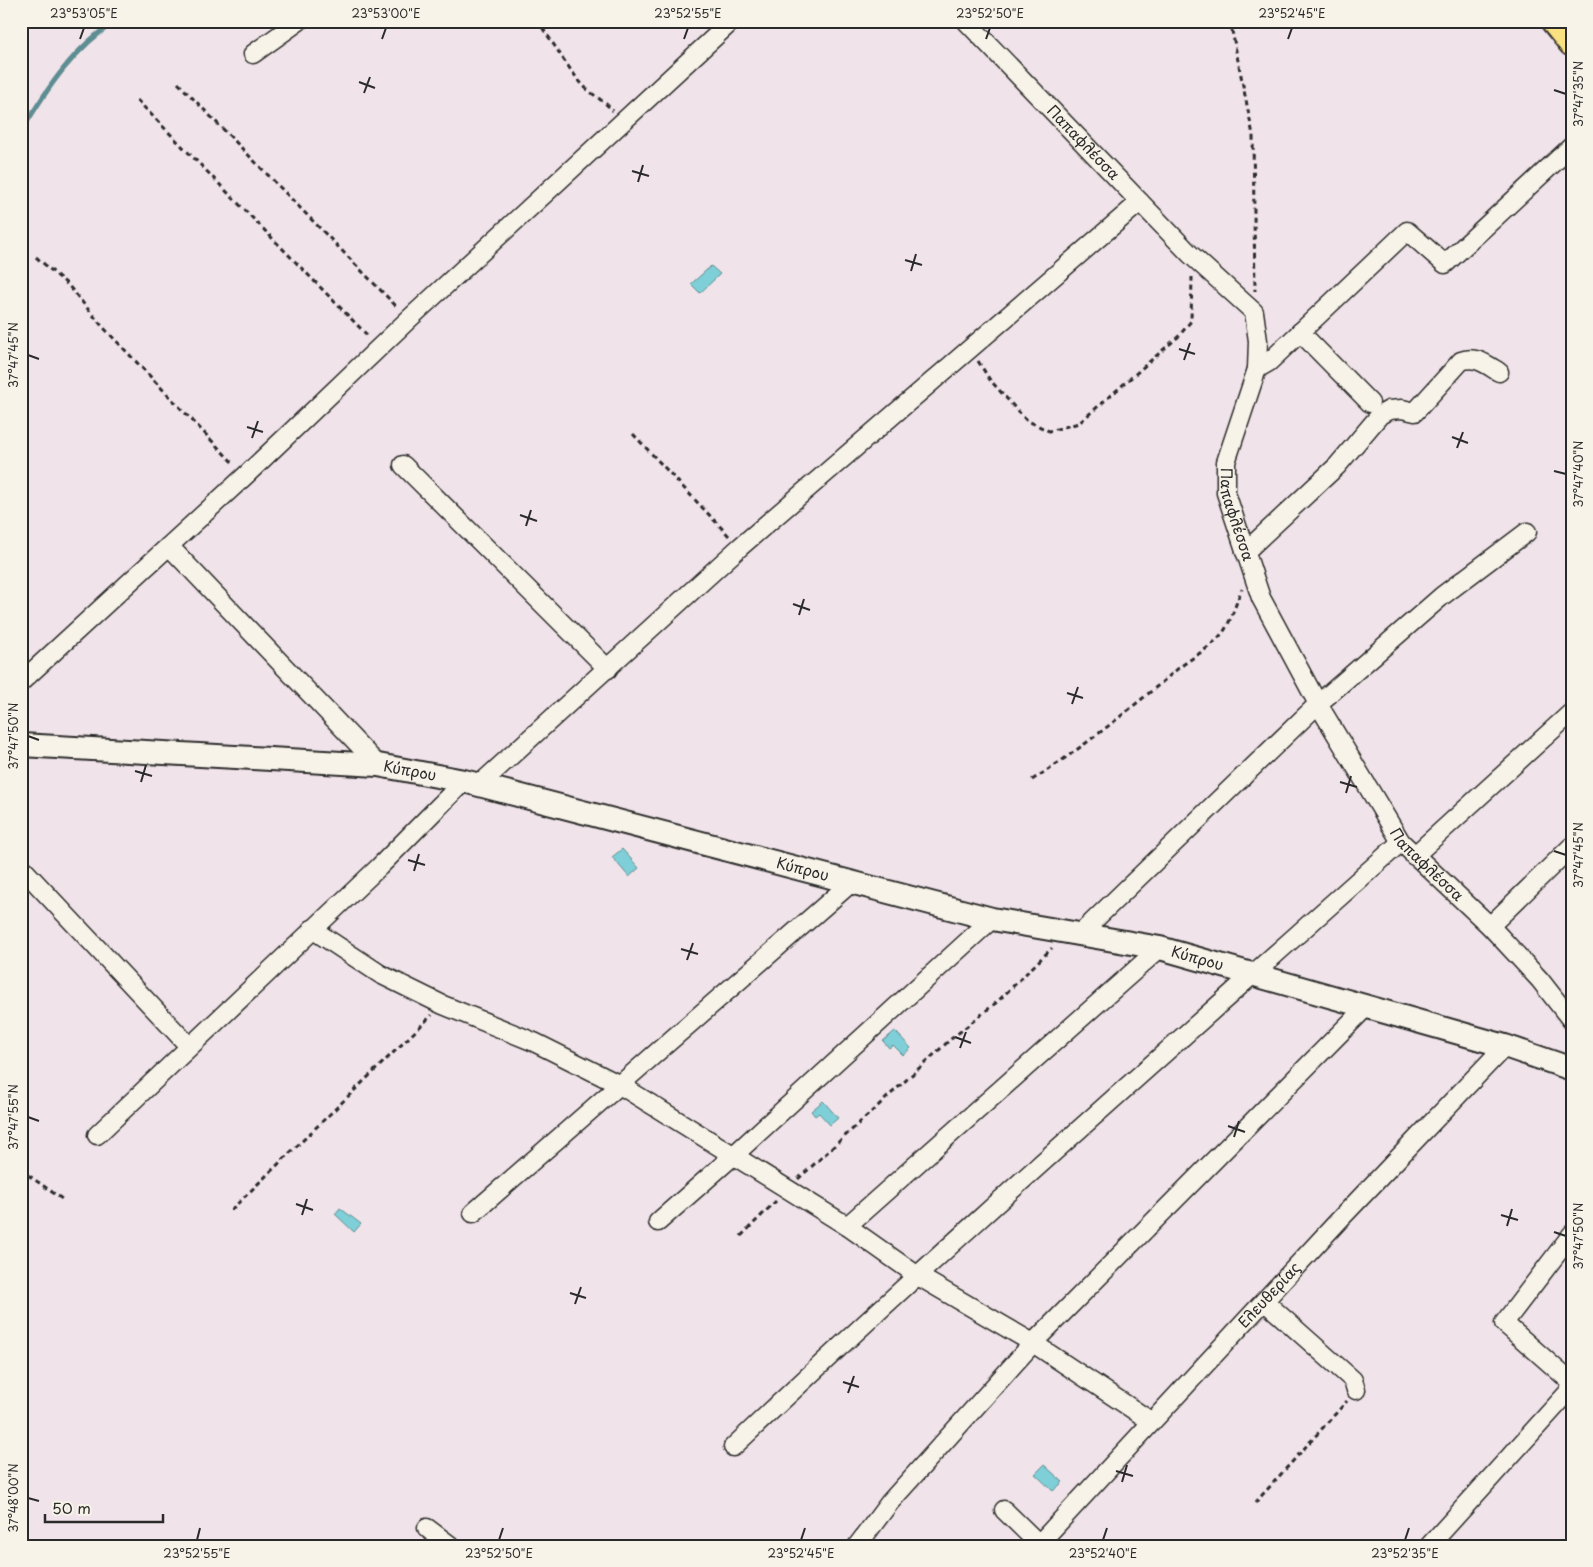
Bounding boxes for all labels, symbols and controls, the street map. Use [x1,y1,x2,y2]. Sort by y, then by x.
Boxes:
text: 23°53'05"E [50,4,118,22]
text: 23°53'00"E [352,4,420,22]
text: 23°52'55"E [654,4,722,22]
text: 23°52'50"E [956,4,1024,22]
text: 23°52'45"E [1258,4,1326,22]
text: 37°47'35"N [1569,61,1587,127]
street label: Παπαφλέσσα [1042,99,1126,185]
text: 37°47'45"N [4,322,22,388]
text: 37°47'40"N [1569,440,1587,508]
street label: Παπαφλέσσα [1215,468,1261,564]
text: 37°47'50"N [4,703,22,769]
street label: Κύπρου [382,753,439,786]
text: 37°47'45"N [1569,822,1587,888]
street label: Παπαφλέσσα [1385,823,1470,906]
street label: Κύπρου [774,850,832,886]
street label: Κύπρου [1169,939,1227,976]
text: 37°47'55"N [4,1084,22,1150]
text: 37°47'50"N [1569,1203,1587,1269]
street label: Ελευθερίας [1232,1256,1305,1332]
text: 37°48'00"N [4,1463,22,1533]
scale bar [45,1492,162,1524]
text: 50 m [52,1496,91,1519]
text: 23°52'55"E [163,1544,231,1562]
text: 23°52'50"E [465,1544,533,1562]
text: 23°52'45"E [767,1544,835,1562]
text: 23°52'40"E [1069,1544,1137,1562]
text: 23°52'35"E [1371,1544,1439,1562]

